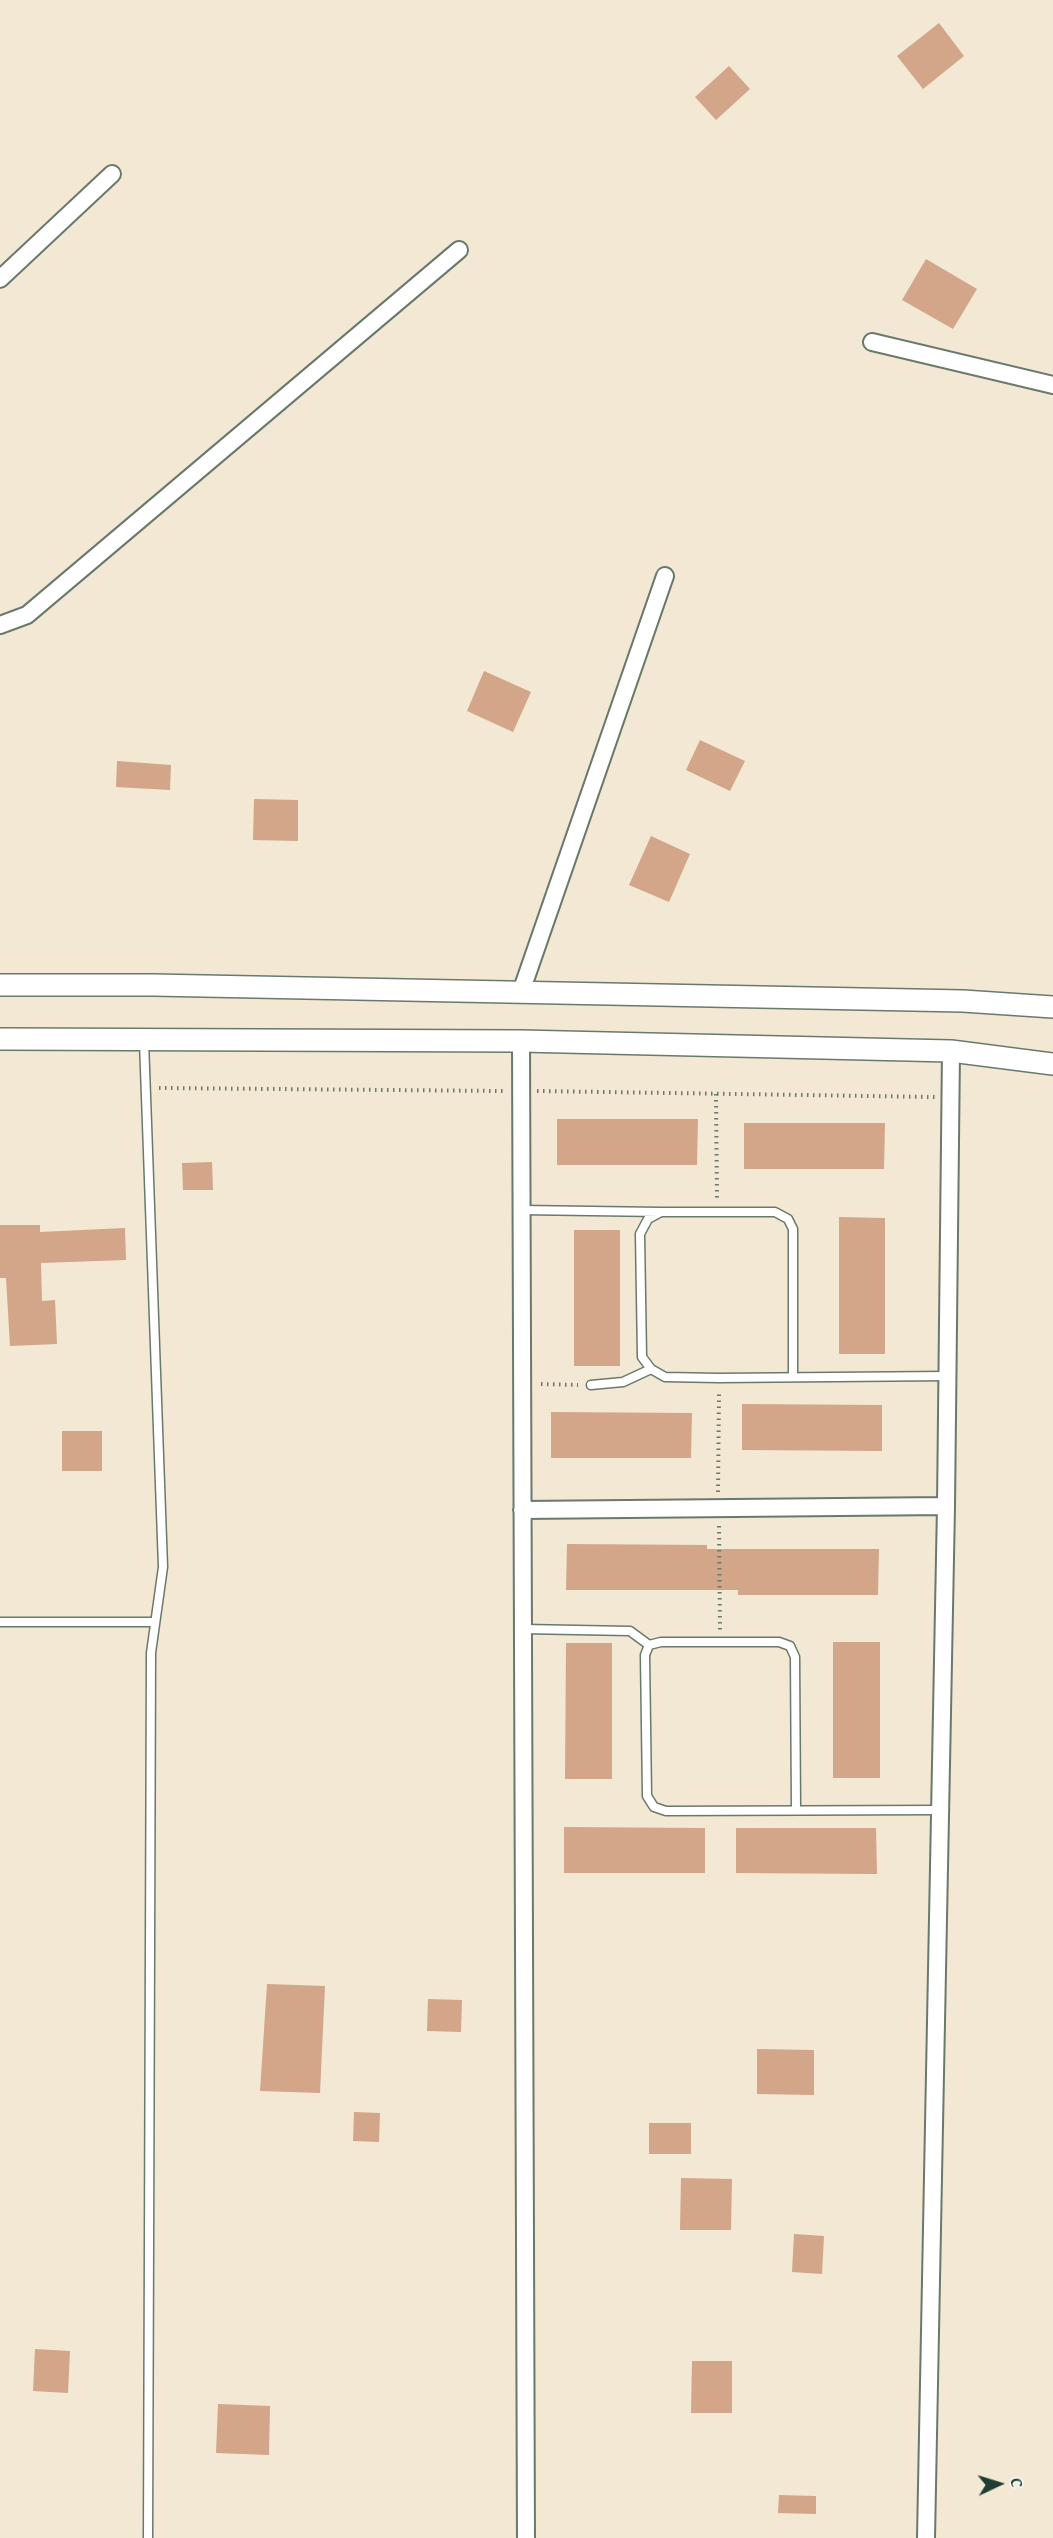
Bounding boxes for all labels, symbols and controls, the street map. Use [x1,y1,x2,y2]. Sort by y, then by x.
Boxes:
north arrow [969,2454,1029,2514]
text: С [1005,2477,1029,2488]

